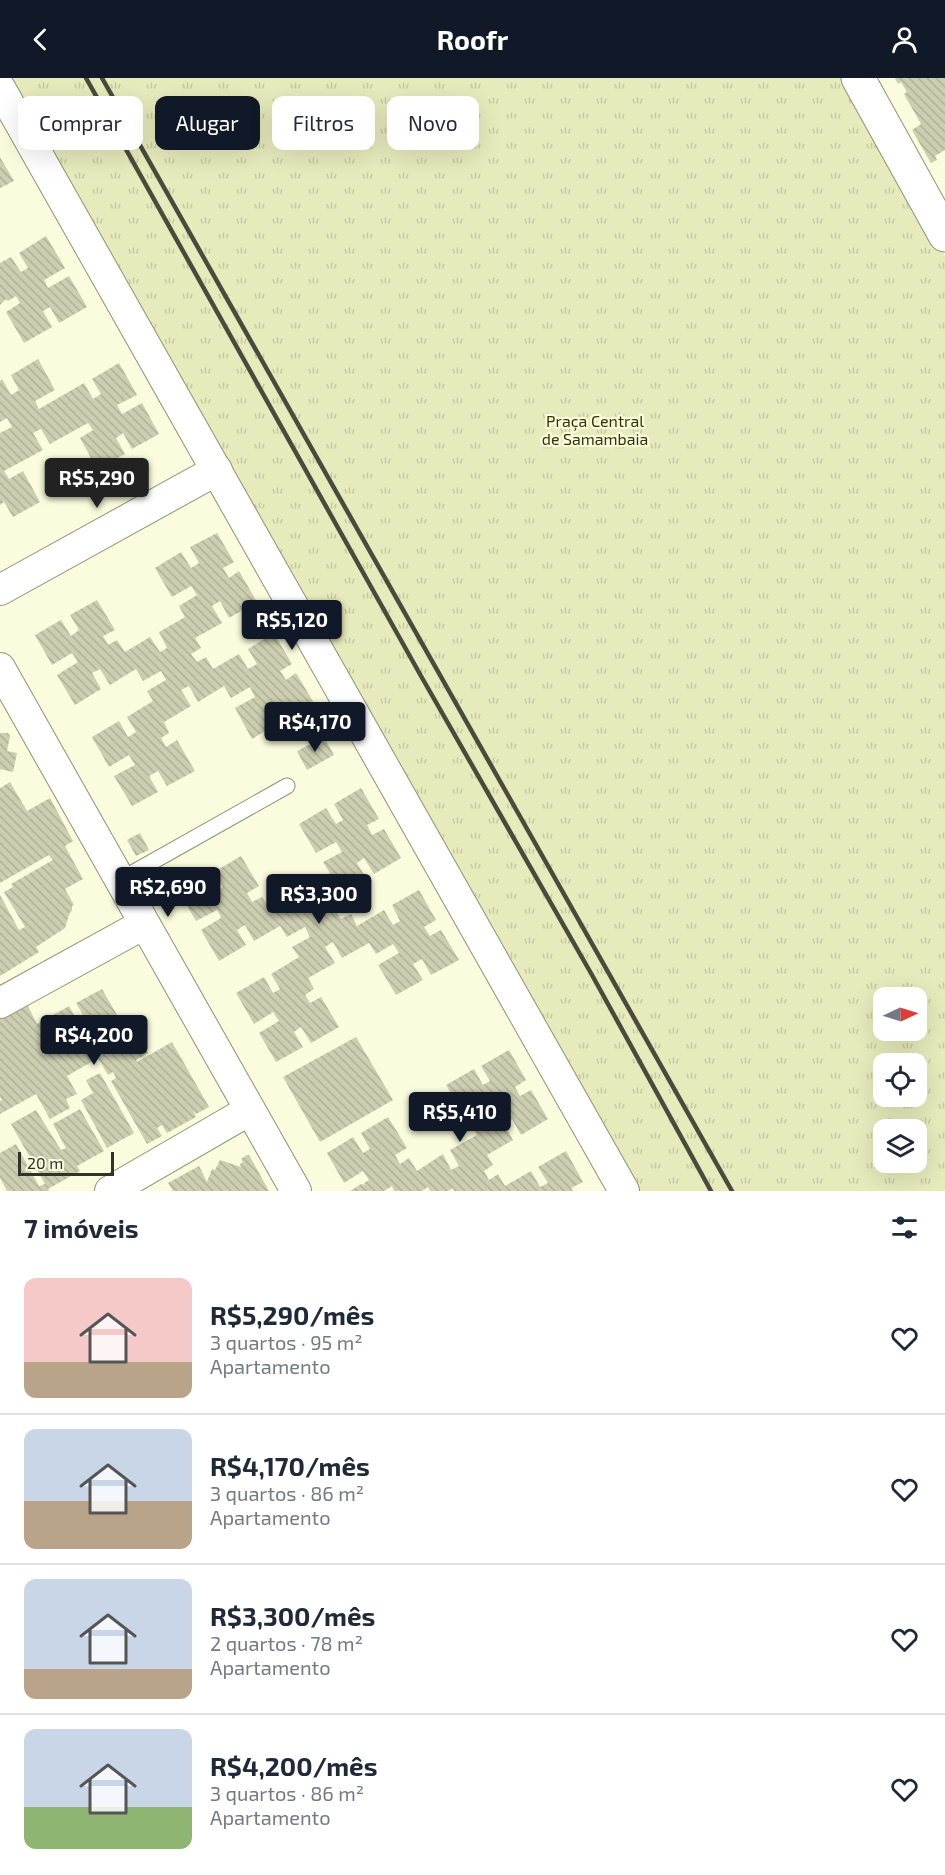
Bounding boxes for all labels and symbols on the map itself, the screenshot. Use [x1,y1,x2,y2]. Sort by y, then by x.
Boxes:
park label: Praça Central de Samambaia [542,411,648,448]
pin: R$5,290 [42,458,152,509]
pin: R$5,120 [237,600,347,651]
pin: R$4,170 [260,702,370,753]
pin: R$2,690 [113,867,223,918]
pin: R$3,300 [264,874,374,925]
north arrow [873,987,927,1041]
pin: R$4,200 [39,1015,149,1066]
pin: R$5,410 [405,1092,515,1143]
scale bar [18,1149,114,1176]

